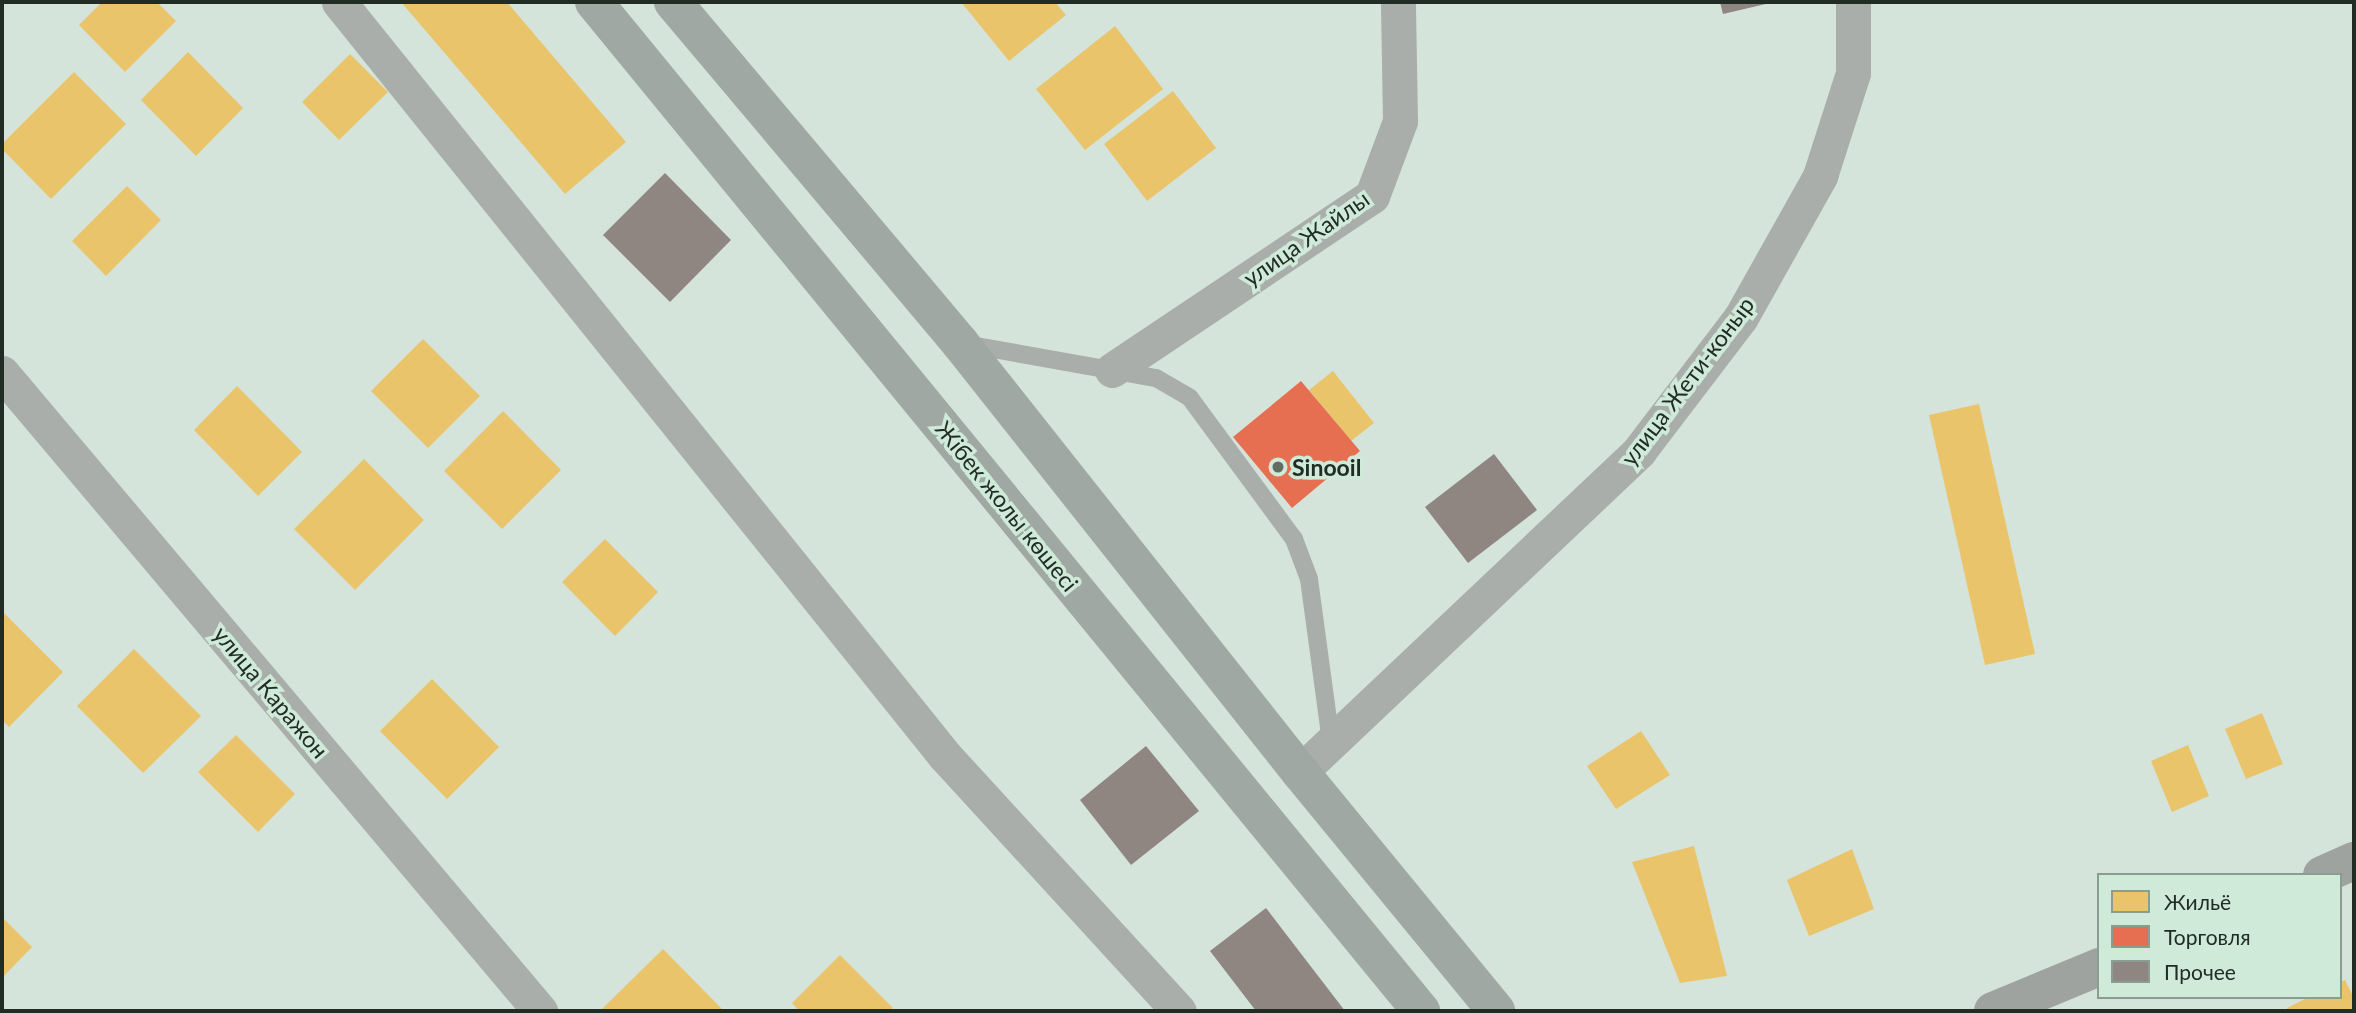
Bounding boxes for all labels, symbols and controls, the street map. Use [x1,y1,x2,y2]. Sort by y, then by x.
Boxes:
street label: улица Жайлы [1238,185,1374,291]
street label: улица Жети-коныр [1615,291,1759,471]
street label: Жібек жолы көшесі [930,415,1084,597]
place label: Sinooil [1292,453,1361,481]
marker: Sinooil [1270,459,1286,475]
street label: улица Каражон [208,621,334,763]
legend [2097,873,2342,999]
text: Жильё [2164,889,2231,914]
text: Торговля [2164,924,2251,949]
text: Прочее [2164,959,2236,984]

